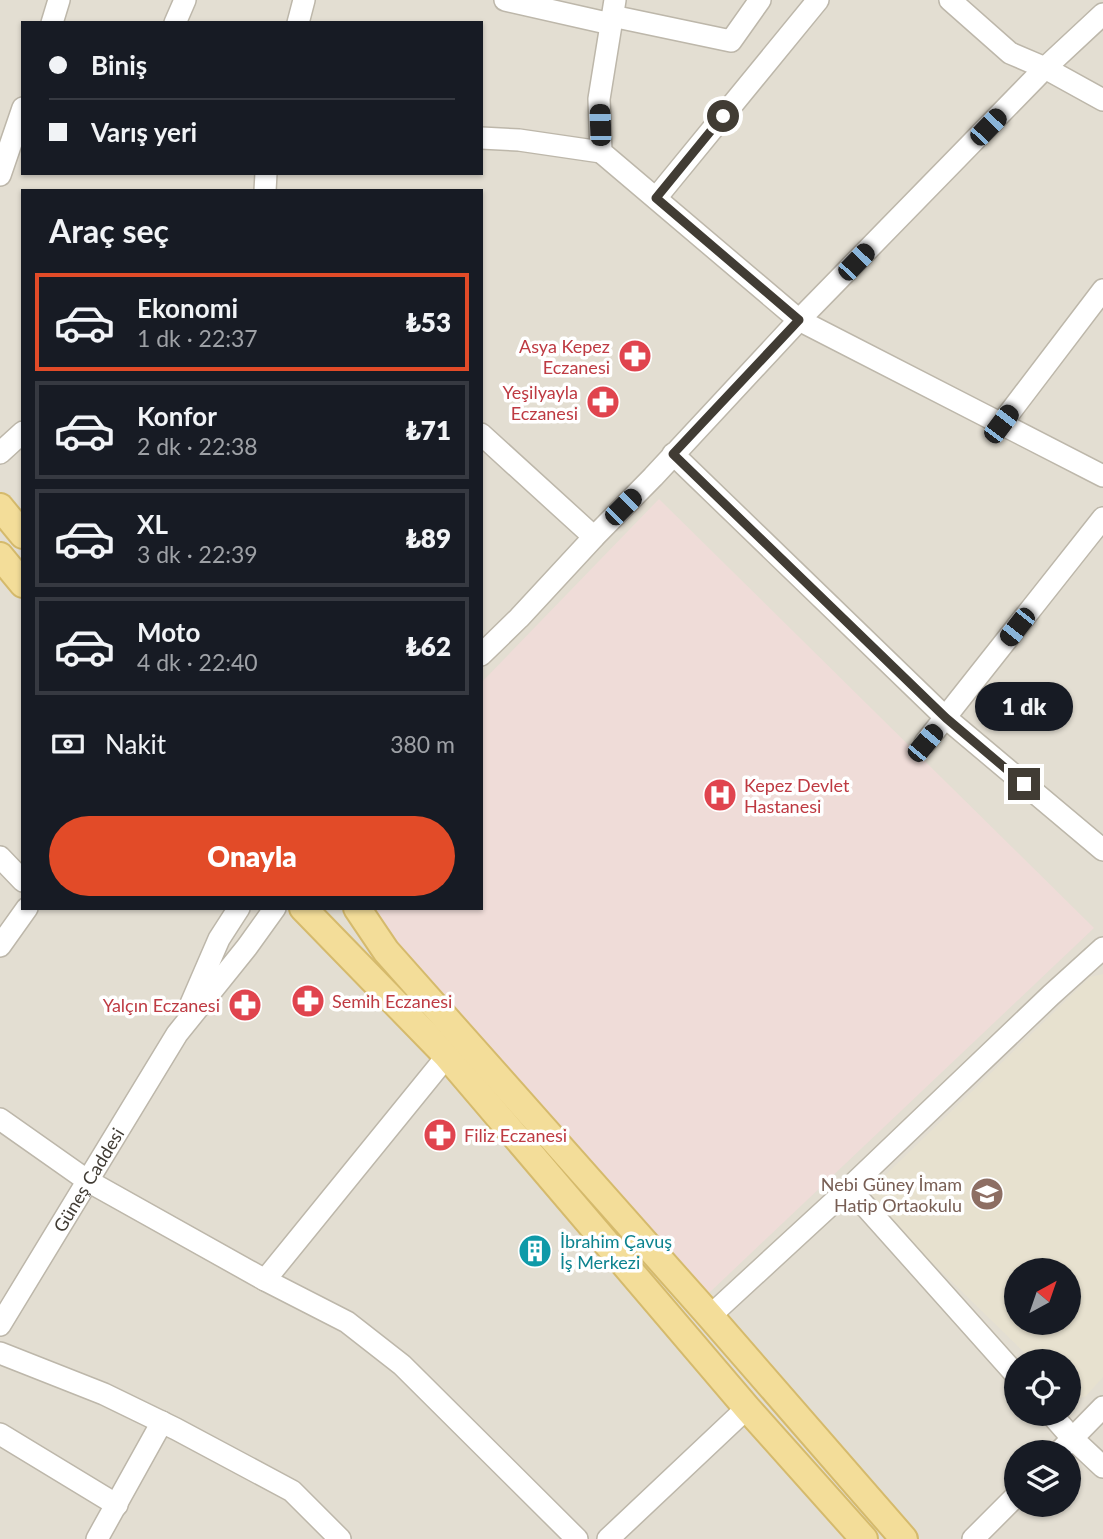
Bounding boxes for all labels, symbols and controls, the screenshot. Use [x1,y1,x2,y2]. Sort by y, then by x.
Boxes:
text: Biniş [91,49,147,81]
route start [707,100,739,132]
car [589,104,612,146]
car [966,105,1011,149]
text: Varış yeri [91,116,197,148]
text: Araç seç [49,211,169,250]
car [834,240,879,284]
icon: car [53,291,116,354]
text: Ekonomi [137,292,238,324]
text: ₺53 [406,306,451,338]
text: 1 dk · 22:37 [137,324,258,352]
place label: Asya Kepez Eczanesi [519,335,610,378]
pharmacy icon: Asya Kepez Eczanesi [616,337,654,375]
place label: Yeşilyayla Eczanesi [503,381,578,424]
pharmacy icon: Yeşilyayla Eczanesi [584,383,622,421]
icon: car [53,399,116,462]
text: Konfor [137,400,217,432]
car [980,401,1023,447]
text: ₺71 [406,414,451,446]
text: 2 dk · 22:38 [137,432,258,460]
car [601,485,646,529]
icon: car [53,507,116,570]
text: XL [137,508,168,540]
text: ₺89 [406,522,451,554]
text: 3 dk · 22:39 [137,540,258,568]
car [996,604,1039,650]
icon: car [53,615,116,678]
text: Moto [137,616,200,648]
text: ₺62 [406,630,451,662]
text: 4 dk · 22:40 [137,648,258,676]
callout: 1 dk [975,682,1073,732]
text: 1 dk [1002,692,1046,720]
car [904,720,947,766]
icon: cash [49,725,87,763]
text: Nakit [105,728,166,760]
text: 380 m [390,730,455,758]
route end [1008,768,1040,800]
place label: Kepez Devlet Hastanesi [744,774,850,817]
hospital icon: Kepez Devlet Hastanesi [701,776,739,814]
button: Onayla [49,816,455,896]
pharmacy icon: Semih Eczanesi [289,982,327,1020]
pharmacy icon: Yalçın Eczanesi [226,986,264,1024]
place label: Semih Eczanesi [332,990,452,1012]
place label: Yalçın Eczanesi [103,994,220,1016]
pharmacy icon: Filiz Eczanesi [421,1116,459,1154]
street label: Güneş Caddesi [48,1124,128,1236]
place label: Filiz Eczanesi [464,1124,567,1146]
place label: Nebi Güney İmam Hatip Ortaokulu [821,1173,962,1216]
school or university icon: Nebi Güney İmam Hatip Ortaokulu [968,1175,1006,1213]
place label: İbrahim Çavuş İş Merkezi [560,1230,672,1273]
building icon: İbrahim Çavuş İş Merkezi [516,1232,554,1270]
north arrow [1004,1258,1082,1335]
map controls [1004,1258,1081,1517]
button: locate [1004,1349,1081,1426]
button: layers [1004,1440,1081,1517]

